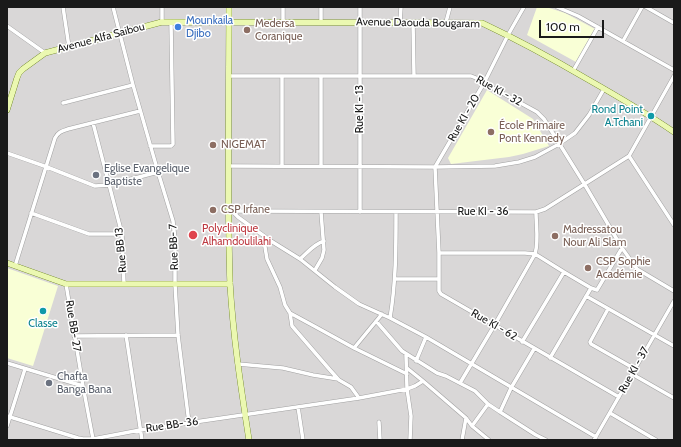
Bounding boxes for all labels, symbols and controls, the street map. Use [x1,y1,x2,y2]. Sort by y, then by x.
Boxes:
scale bar [541,12,606,38]
place label: Mounkaila Djibo [186,14,233,40]
street label: Avenue Daouda Bougaram [356,15,480,31]
place label: Medersa Coranique [255,17,302,43]
text: 100 m [546,19,580,34]
street label: Avenue Alfa Saibou [56,20,146,56]
marker: Mounkaila Djibo [173,22,183,32]
marker: Medersa Coranique [242,25,252,35]
street label: Rue KI - 32 [474,73,524,109]
street label: Rue KI - 13 [353,85,367,133]
street label: Rue KI - 20 [445,92,483,144]
place label: Rond Point A.Tchani [591,103,643,129]
marker: Rond Point A.Tchani [646,111,656,121]
place label: École Primaire Pont Kennedy [499,119,565,145]
marker: École Primaire Pont Kennedy [486,127,496,137]
place label: NIGEMAT [221,138,266,152]
marker: NIGEMAT [208,140,218,150]
place label: Eglise Evangelique Baptiste [104,162,189,188]
marker: Eglise Evangelique Baptiste [91,170,101,180]
place label: CSP Irfane [221,203,270,217]
marker: CSP Irfane [208,205,218,215]
street label: Rue KI - 36 [457,205,509,219]
place label: Polyclinique Alhamdoulilahi [202,222,271,248]
place label: Madressatou Nour Ali Slam [563,223,626,249]
street label: Rue BB- 7 [167,224,181,270]
street label: Rue BB 13 [112,227,130,273]
marker: Polyclinique Alhamdoulilahi [187,229,199,241]
marker: Madressatou Nour Ali Slam [550,231,560,241]
place label: CSP Sophie Académie [596,255,650,281]
marker: CSP Sophie Académie [583,263,593,273]
street label: Rue BB- 27 [62,299,84,353]
marker: Classe [38,306,48,316]
street label: Rue KI - 62 [469,307,519,343]
place label: Classe [28,317,58,331]
street label: Rue KI - 37 [616,345,652,395]
place label: Chafta Banga Bana [57,370,112,396]
marker: Chafta Banga Bana [44,378,54,388]
street label: Rue BB- 36 [145,415,199,435]

